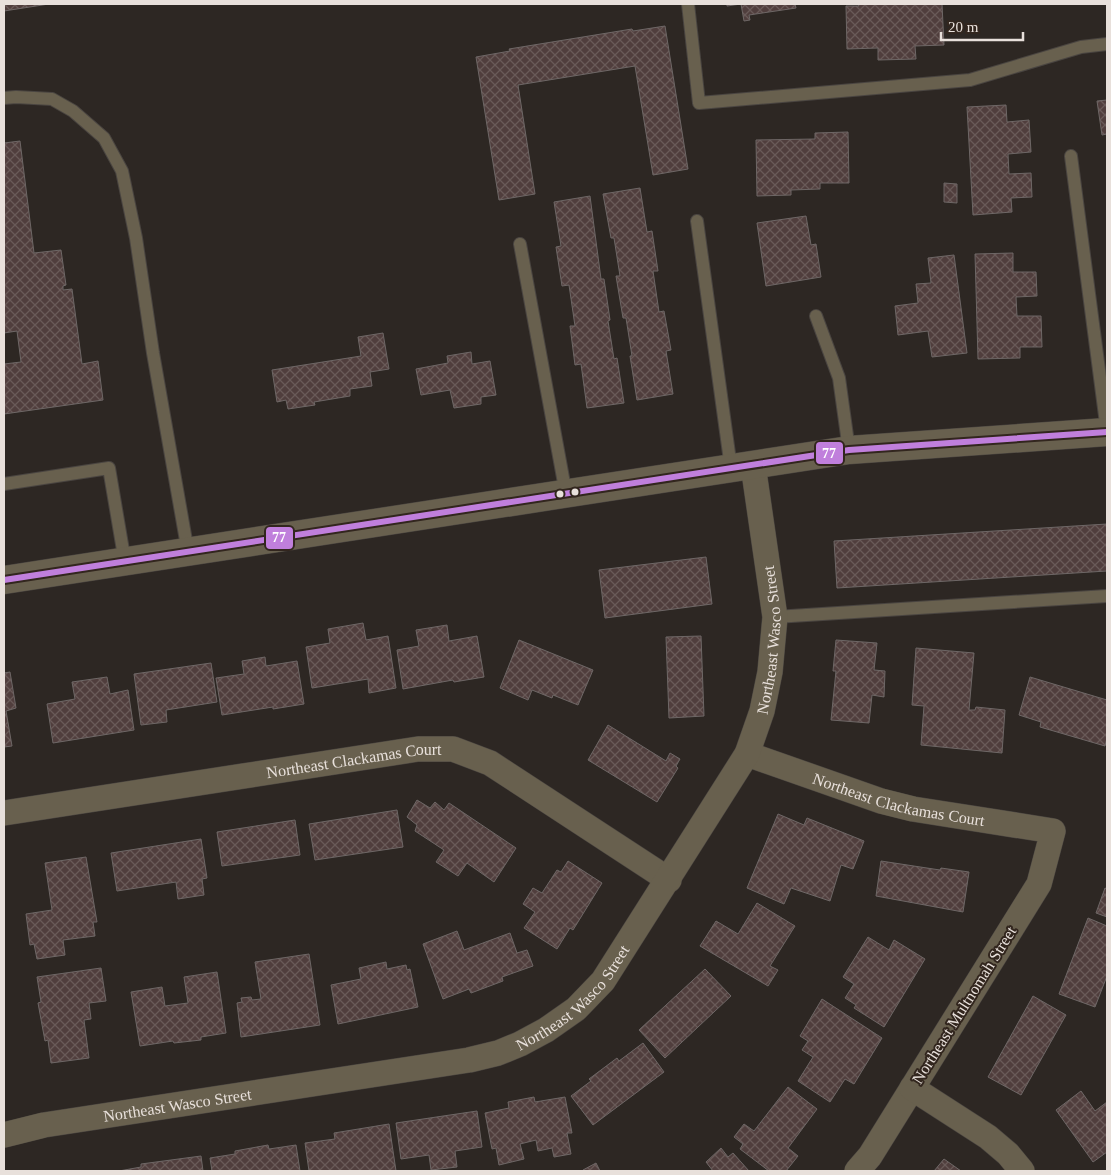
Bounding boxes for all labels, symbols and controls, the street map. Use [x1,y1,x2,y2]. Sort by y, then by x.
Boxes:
scale bar [941,10,1024,42]
text: 20 m [948,19,979,35]
line badge: 77 [815,441,844,465]
text: 77 [822,446,836,461]
unlabelled marker [570,487,580,497]
unlabelled marker [555,489,565,499]
line badge: 77 [265,526,294,550]
text: 77 [272,530,286,545]
street label: Northeast Wasco Street [753,564,784,716]
street label: Northeast Clackamas Court [265,741,442,781]
street label: Northeast Clackamas Court [811,769,986,829]
street label: Northeast Multnomah Street [909,923,1020,1087]
street label: Northeast Wasco Street [513,941,632,1053]
street label: Northeast Wasco Street [102,1085,253,1124]

